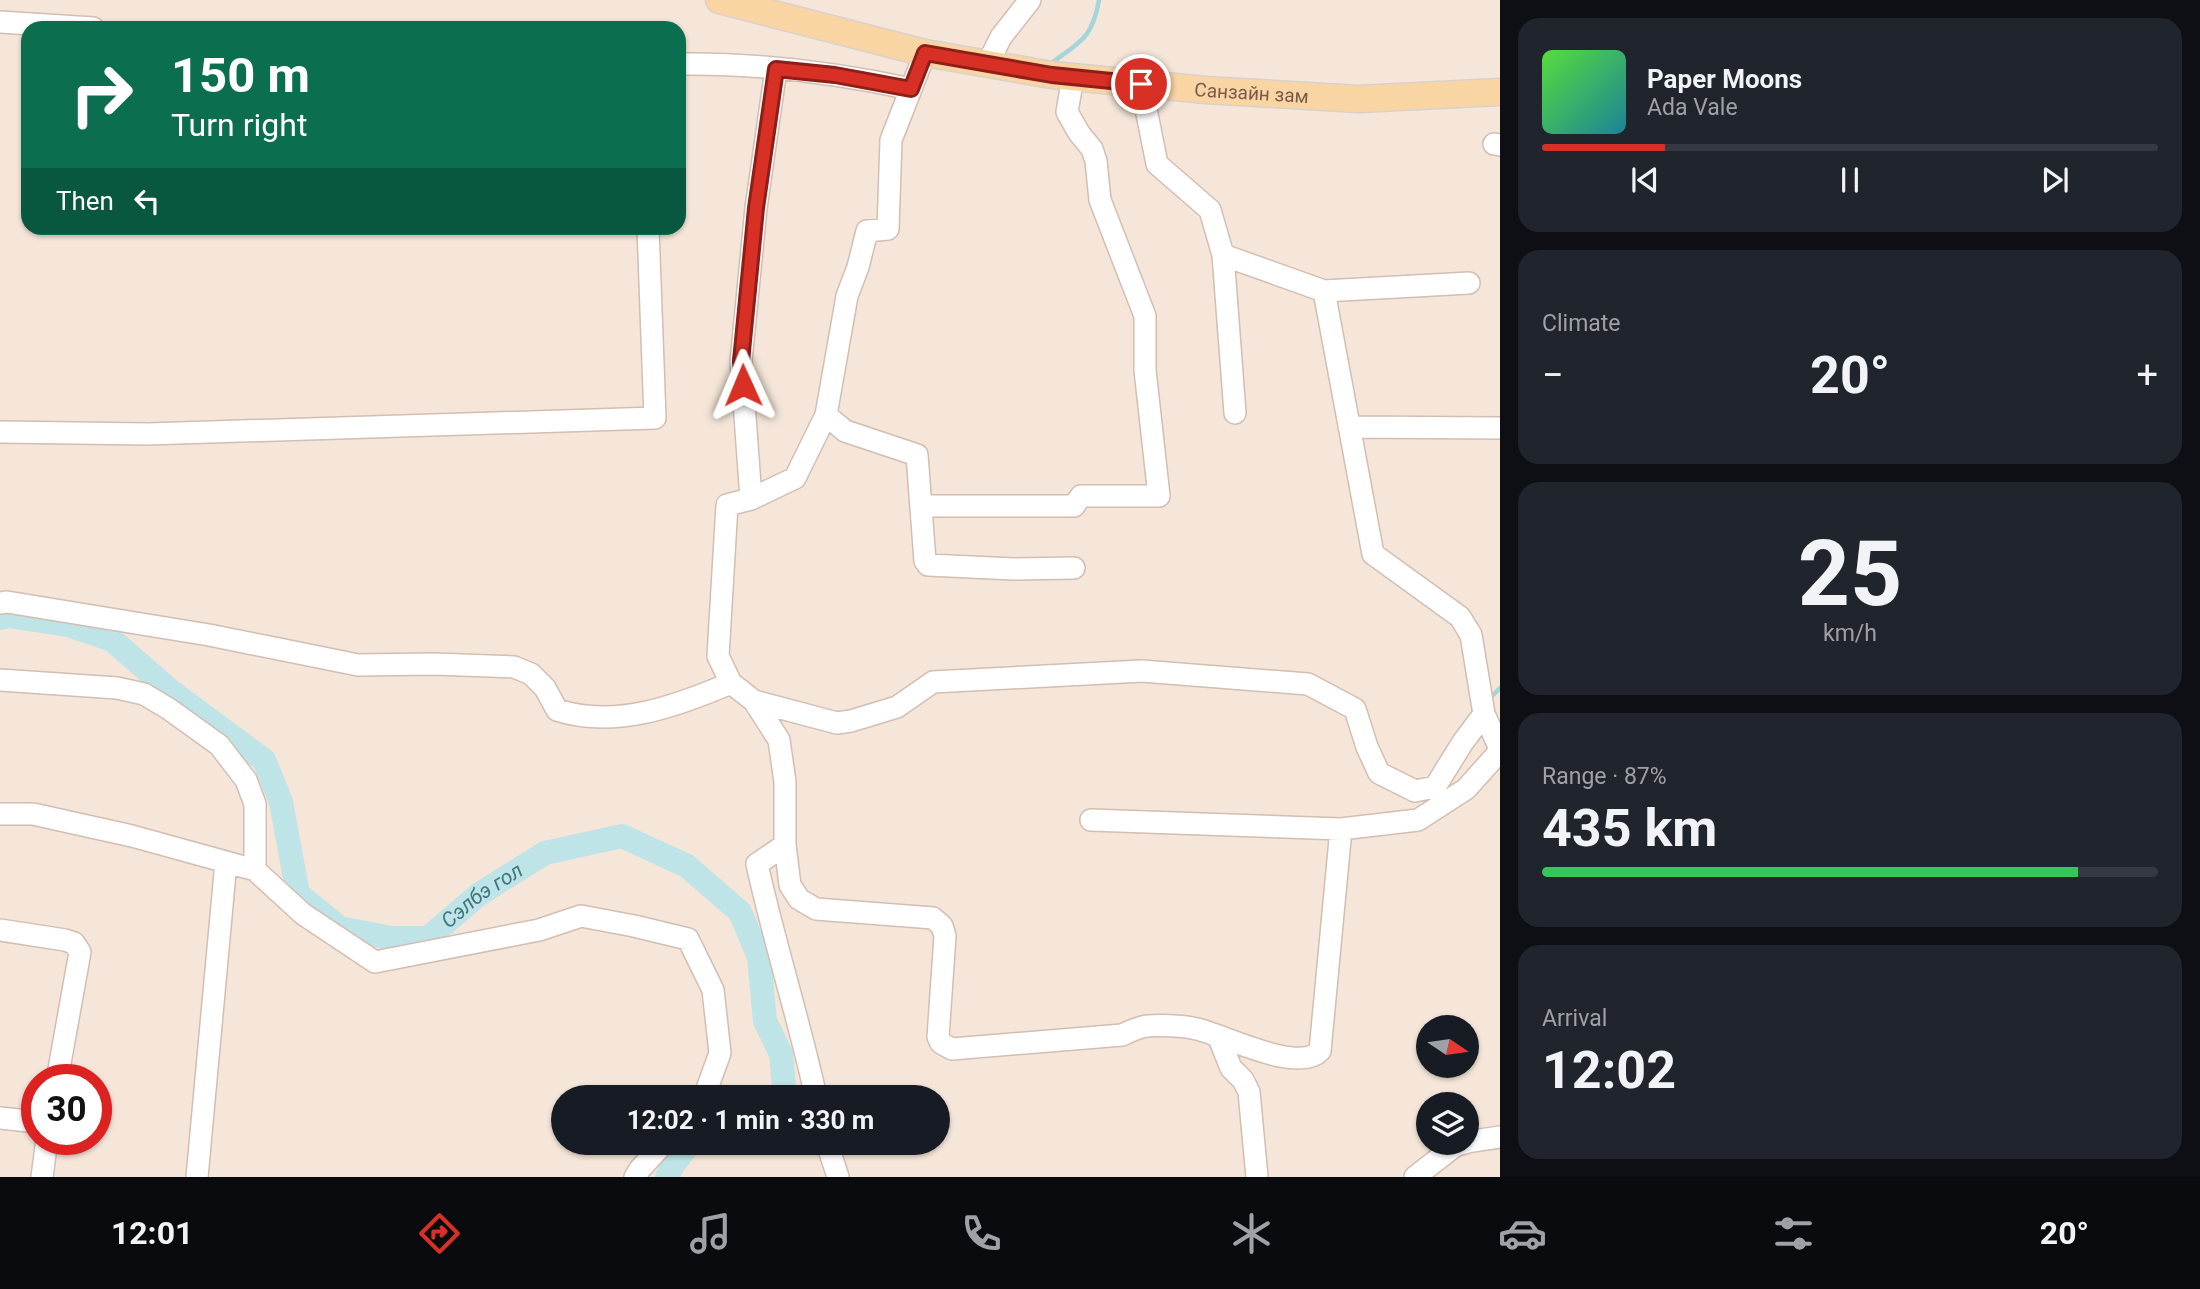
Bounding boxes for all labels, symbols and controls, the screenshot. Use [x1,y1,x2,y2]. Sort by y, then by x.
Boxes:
text: 150 m [171,47,310,104]
icon: right [56,49,147,140]
pin [1111,54,1171,114]
text: Paper Moons [1647,64,1802,94]
icon: arrive [1122,65,1160,103]
street label: Санзайн зам [1193,78,1309,108]
text: Ada Vale [1647,94,1738,121]
text: Turn right [171,106,307,144]
icon: previous [1626,161,1664,199]
icon: pause [1831,161,1869,199]
icon: next [2036,161,2074,199]
icon: left [128,182,166,220]
text: Then [56,186,114,216]
text: Climate [1542,310,1621,337]
text: 20° [1810,345,1890,406]
position arrow [706,348,780,422]
text: − [1542,353,1564,397]
text: + [2136,353,2158,397]
text: 25 [1798,521,1902,627]
text: km/h [1823,620,1877,647]
text: Range · 87% [1542,763,1667,790]
text: 435 km [1542,798,1717,859]
water label: Сэлбэ гол [436,858,527,933]
text: Arrival [1542,1005,1607,1032]
north arrow [1416,1015,1479,1078]
map controls [1416,1015,1479,1155]
text: 12:02 [1542,1040,1676,1101]
speed limit sign: 30 [21,1064,112,1155]
button: layers [1416,1092,1479,1155]
text: 12:02 · 1 min · 330 m [627,1105,874,1135]
icon: directions [415,1209,464,1258]
icon: music [686,1209,735,1258]
icon: phone [957,1209,1006,1258]
icon: climate [1227,1209,1276,1258]
icon: car [1498,1209,1547,1258]
icon: filters [1769,1209,1818,1258]
text: 12:01 [111,1214,193,1252]
text: 20° [2040,1214,2089,1252]

